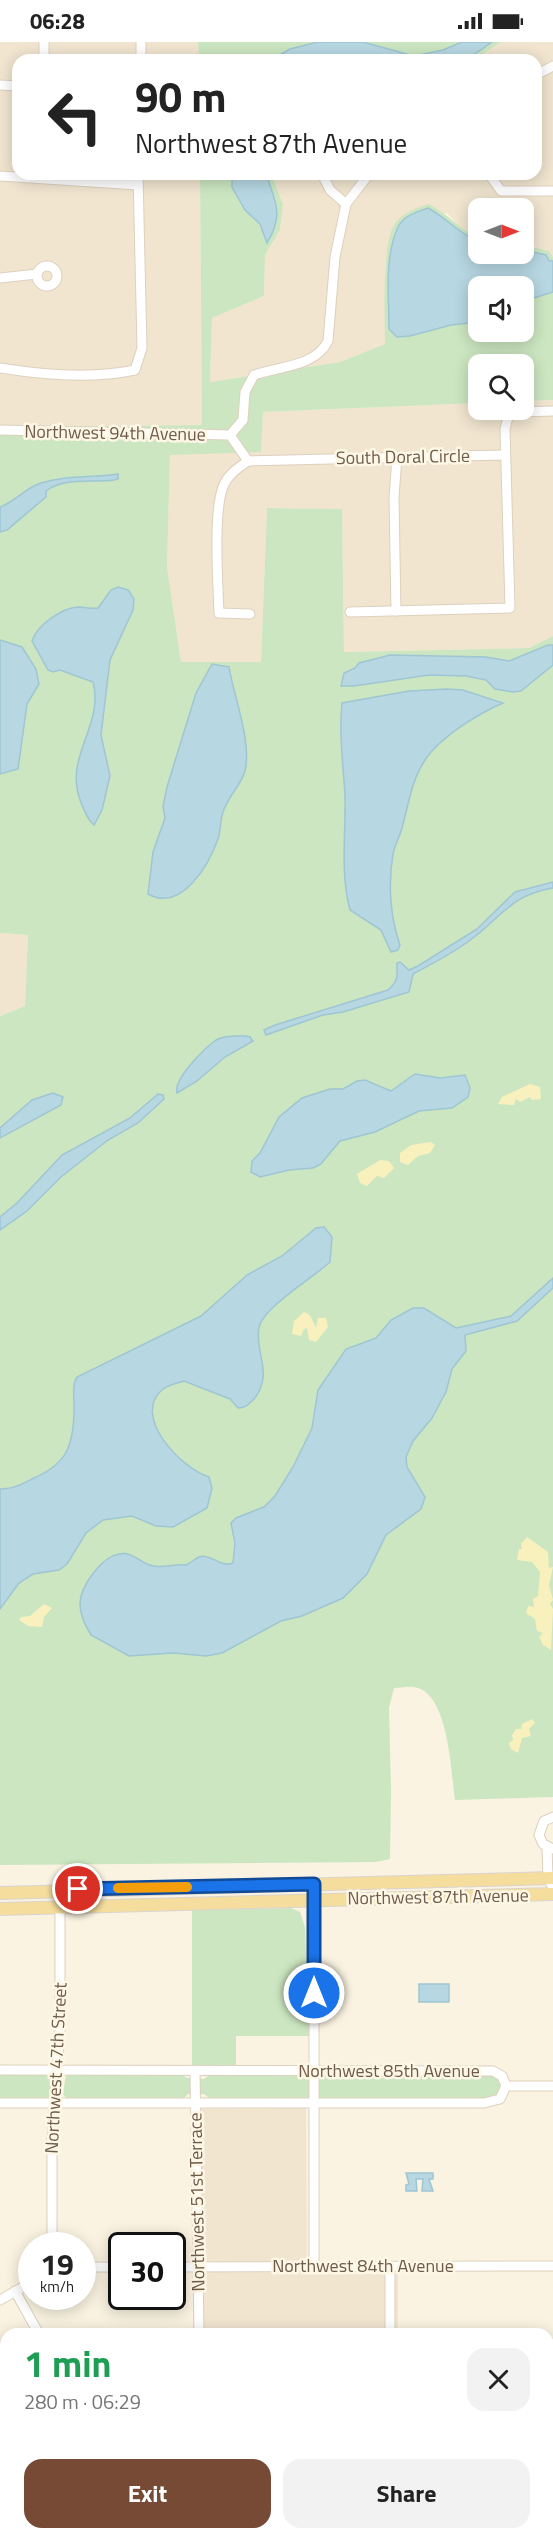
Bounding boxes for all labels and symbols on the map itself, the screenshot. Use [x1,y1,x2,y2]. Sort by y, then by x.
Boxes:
north arrow [468,198,534,264]
street label: Northwest 94th Avenue [24,417,206,448]
street label: South Doral Circle [336,442,470,471]
pin [52,1863,103,1914]
street label: Northwest 87th Avenue [347,1881,529,1912]
position arrow [282,1961,346,2025]
street label: Northwest 47th Street [38,1981,74,2154]
street label: Northwest 85th Avenue [298,2057,480,2084]
street label: Northwest 51st Terrace [181,2112,212,2292]
speed limit sign: 30 [108,2232,186,2310]
street label: Northwest 84th Avenue [272,2252,454,2279]

